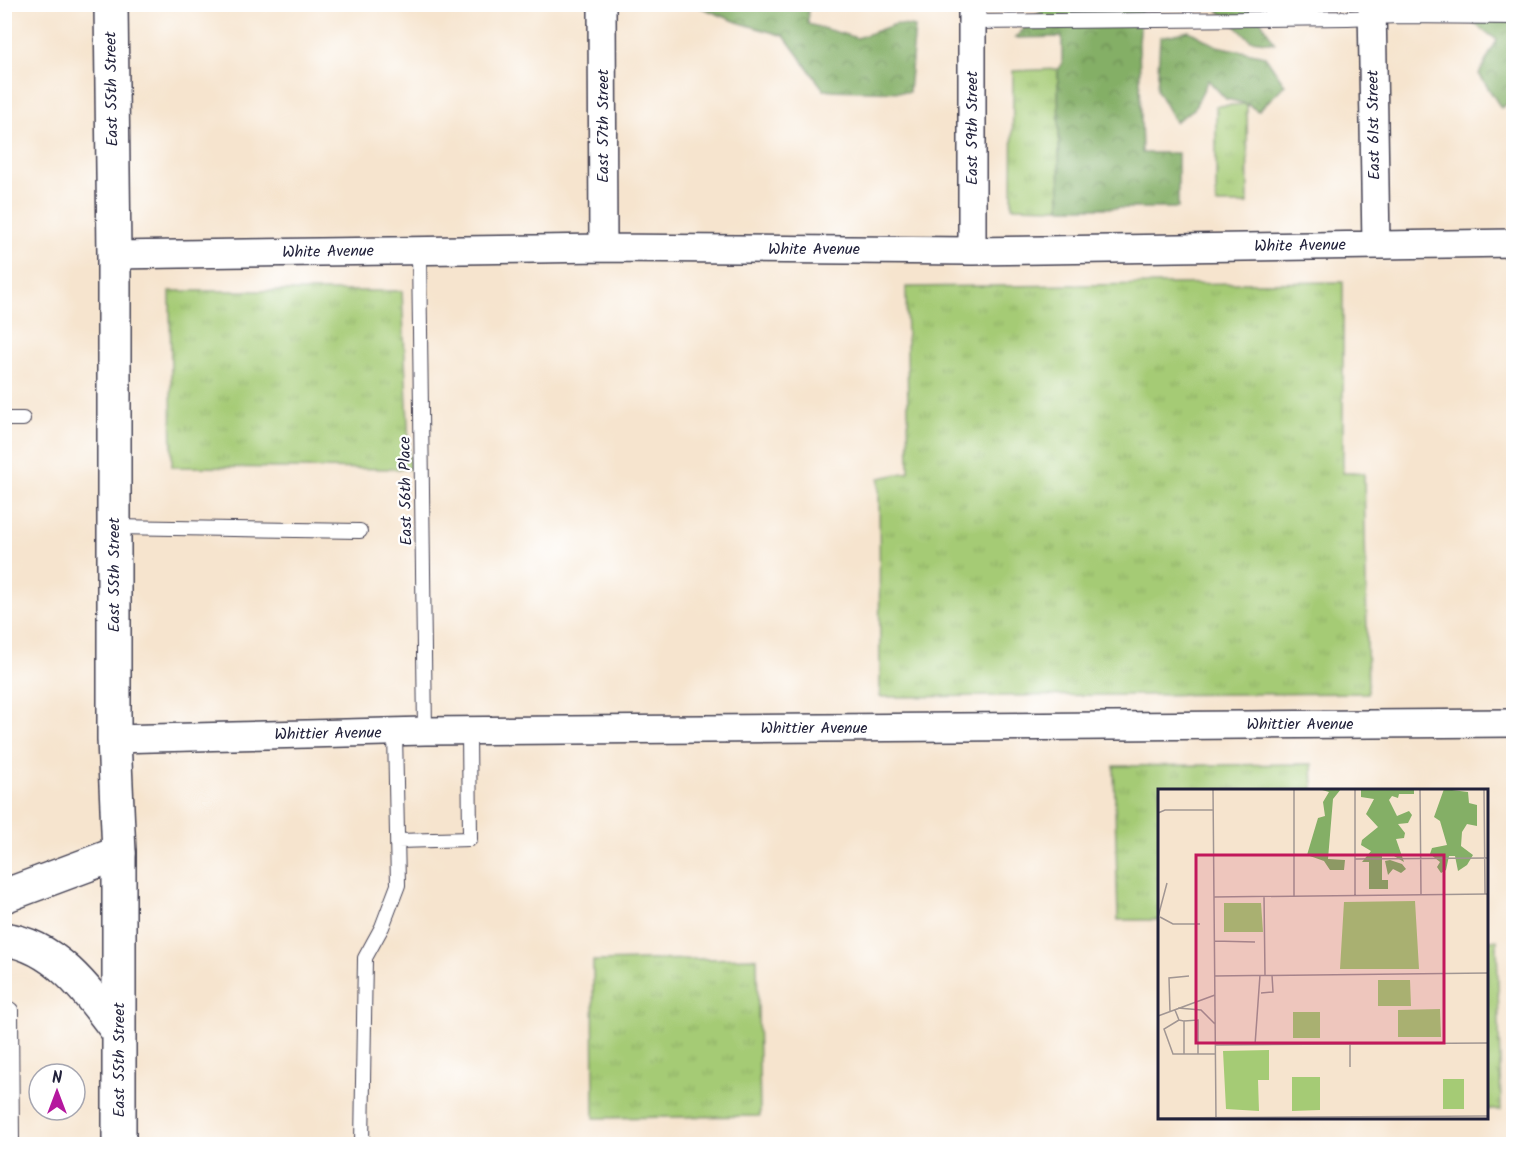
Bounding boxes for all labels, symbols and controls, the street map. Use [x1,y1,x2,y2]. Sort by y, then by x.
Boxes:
street label: East 55th Street [98,30,126,147]
street label: East 57th Street [591,68,616,183]
street label: East 61st Street [1361,69,1387,180]
street label: East 59th Street [960,70,985,185]
street label: White Avenue [1254,233,1346,259]
street label: White Avenue [768,237,860,262]
street label: White Avenue [282,239,374,265]
street label: East 56th Place [393,436,419,546]
street label: East 55th Street [102,517,127,633]
street label: Whittier Avenue [1246,712,1354,737]
street label: Whittier Avenue [760,716,868,741]
street label: Whittier Avenue [274,721,382,747]
inset map [1158,789,1488,1119]
street label: East 55th Street [107,1002,132,1118]
north arrow [27,1062,87,1122]
text: N [52,1066,62,1091]

